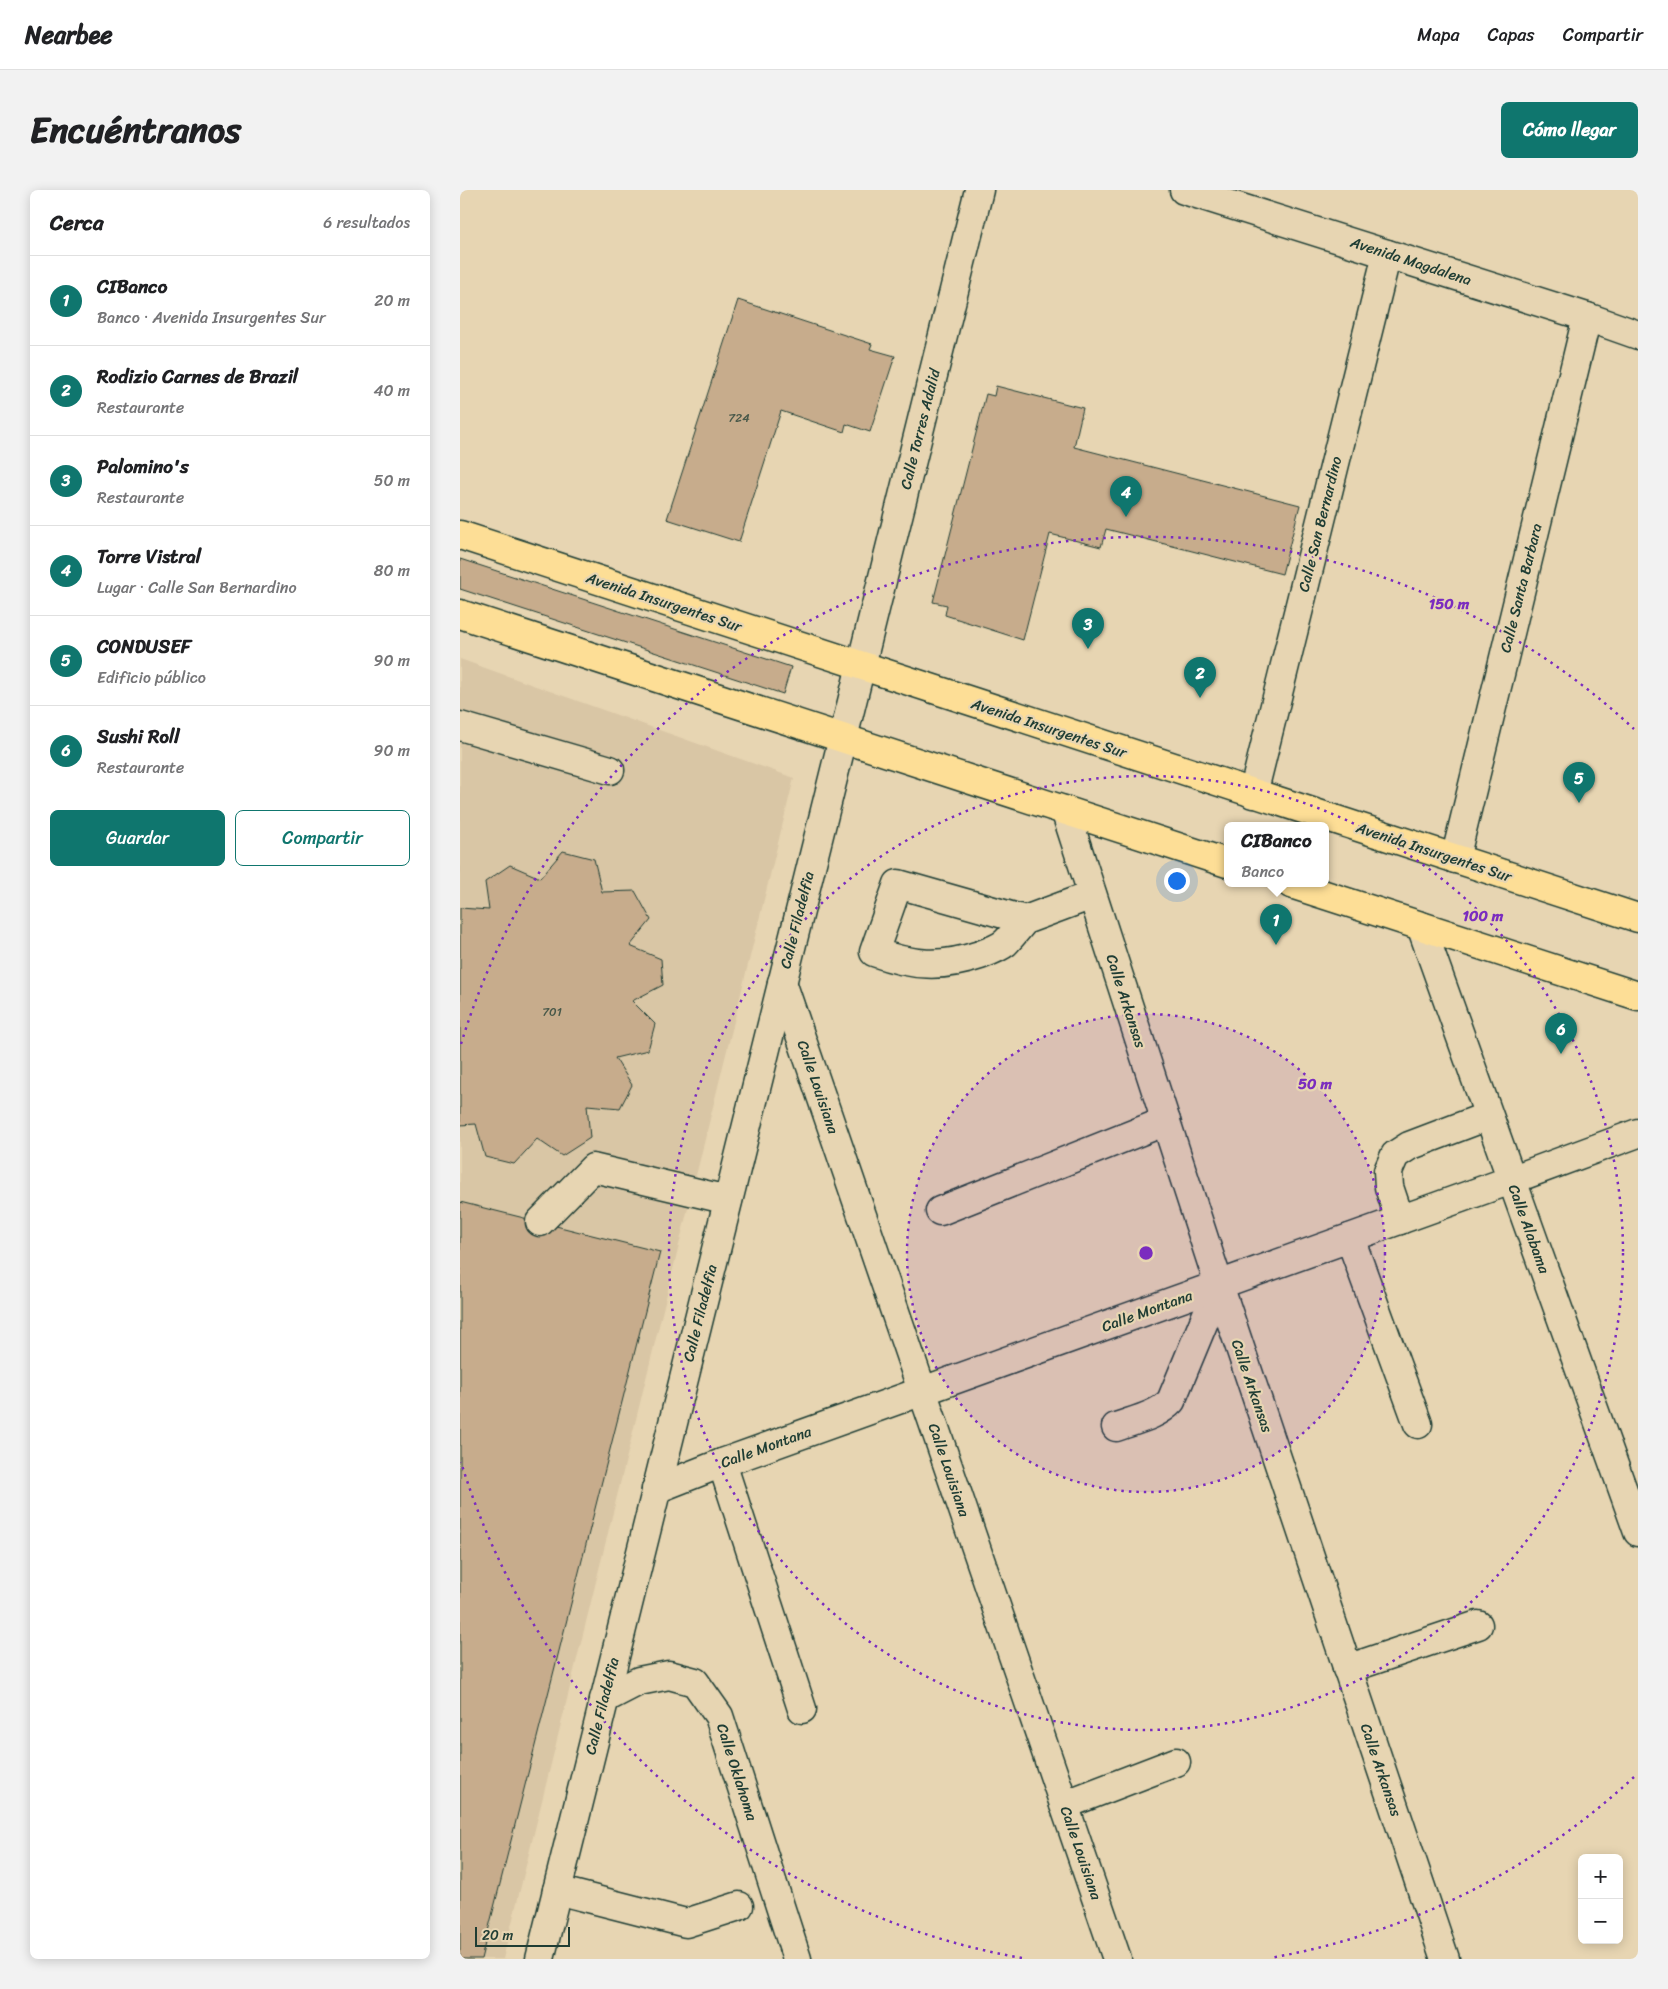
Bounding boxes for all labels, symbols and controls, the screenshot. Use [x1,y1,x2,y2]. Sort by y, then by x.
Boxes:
text: Nearbee [25,14,113,56]
text: Mapa [1417,19,1460,51]
text: Capas [1488,19,1535,51]
text: Compartir [1563,19,1643,51]
text: Encuéntranos [30,99,241,161]
button: Cómo llegar [1501,102,1638,158]
text: Cerca [50,204,104,242]
text: 6 resultados [323,208,410,237]
street label: Avenida Magdalena [1346,229,1475,293]
text: CIBanco [97,270,167,303]
text: 1 [63,286,69,315]
text: 20 m [374,286,410,315]
text: Banco · Avenida Insurgentes Sur [97,303,326,332]
text: Rodizio Carnes de Brazil [97,360,298,393]
street label: Calle Torres Adalid [892,365,948,492]
text: 2 [61,376,71,405]
text: 40 m [373,376,410,405]
text: Restaurante [97,393,184,422]
house number: 724 [728,407,750,429]
text: Palomino's [97,450,189,483]
street label: Calle San Bernardino [1291,453,1350,595]
text: 3 [62,466,70,495]
text: 50 m [374,466,410,495]
pin: 4 [1110,476,1142,517]
text: Restaurante [97,483,184,512]
street label: Calle Santa Barbara [1492,520,1550,656]
text: Torre Vistral [97,540,201,573]
text: 4 [61,556,71,585]
text: 80 m [374,556,410,585]
street label: Avenida Insurgentes Sur [582,564,746,640]
text: Lugar · Calle San Bernardino [97,573,297,602]
text: 150 m [1429,591,1470,617]
pin: 3 [1072,608,1104,649]
text: CONDUSEF [97,630,191,663]
text: 5 [61,646,71,675]
text: 90 m [374,646,410,675]
pin: 2 [1184,657,1216,698]
text: Edificio público [97,663,206,692]
street label: Avenida Insurgentes Sur [967,690,1131,766]
text: Sushi Roll [97,720,180,753]
text: 6 [61,736,71,765]
text: 90 m [374,736,410,765]
text: Restaurante [97,753,184,782]
pin: 5 [1563,762,1595,803]
button: Guardar [50,810,225,866]
button: Compartir [235,810,410,866]
street label: Avenida Insurgentes Sur [1352,814,1516,890]
popup [1224,822,1329,887]
text: CIBanco [1241,824,1312,857]
text: Banco [1241,857,1284,886]
street label: Calle Filadelfia [772,868,822,972]
your location [1164,868,1190,894]
text: 100 m [1463,903,1504,929]
pin: 1 [1260,904,1292,945]
street label: Calle Arkansas [1099,951,1153,1051]
house number: 701 [542,1001,562,1023]
pin: 6 [1545,1013,1577,1054]
street label: Calle Louisiana [790,1037,846,1138]
text: 50 m [1298,1071,1333,1097]
street label: Calle Alabama [1501,1181,1557,1278]
centre of rings [1137,1244,1155,1262]
street label: Calle Filadelfia [675,1261,725,1365]
street label: Calle Montana [1098,1282,1197,1339]
street label: Calle Arkansas [1224,1336,1280,1436]
street label: Calle Montana [717,1418,816,1475]
street label: Calle Louisiana [921,1420,977,1521]
street label: Calle Filadelfia [577,1654,627,1758]
street label: Calle Oklahoma [709,1720,765,1825]
street label: Calle Arkansas [1353,1720,1409,1820]
street label: Calle Louisiana [1053,1803,1109,1904]
map controls [1578,1854,1623,1944]
button: + [1578,1854,1623,1899]
button: − [1578,1899,1623,1944]
text: 20 m [482,1923,513,1948]
scale bar [475,1924,570,1947]

